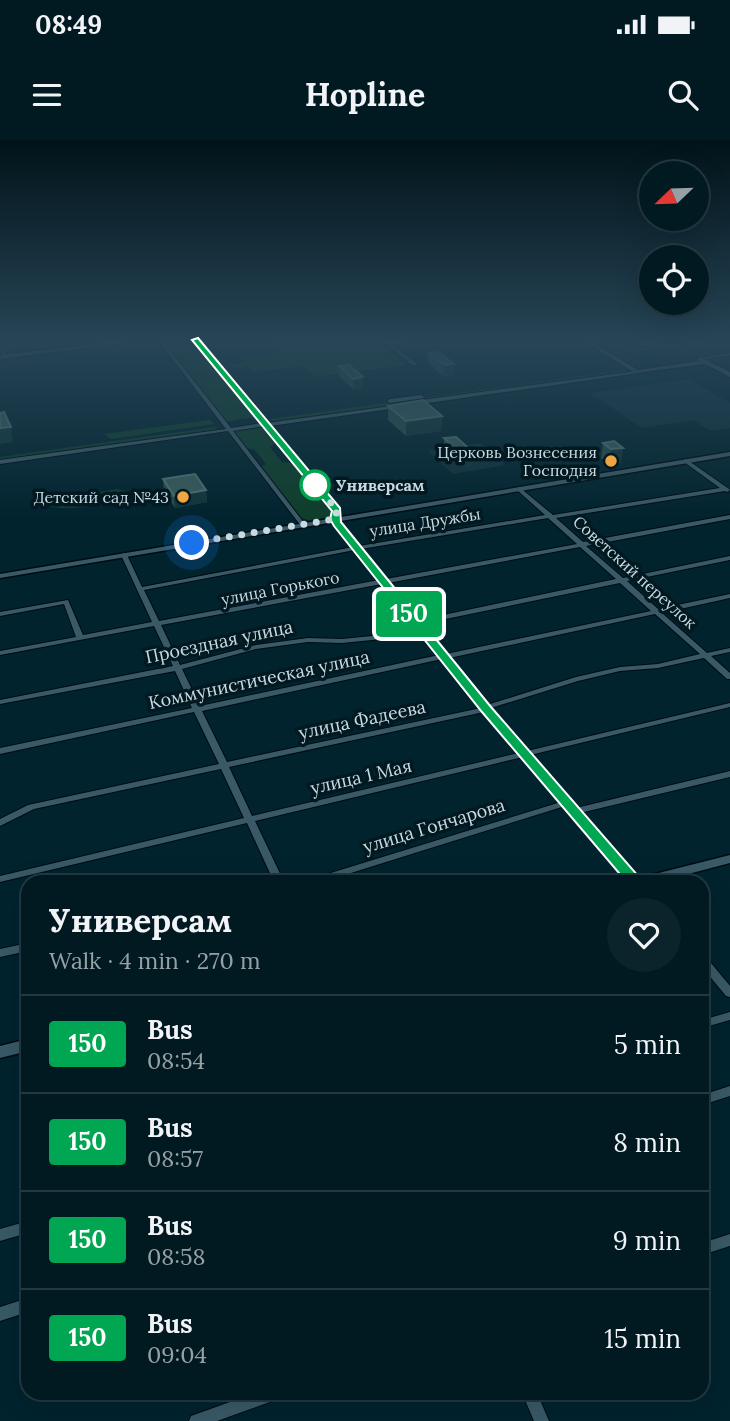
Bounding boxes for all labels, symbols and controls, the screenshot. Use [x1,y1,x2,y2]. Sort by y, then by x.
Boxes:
text: 08:49 [35,8,102,41]
text: Hopline [305,74,425,115]
icon: menu [28,76,66,114]
icon: search [664,76,702,114]
north arrow [639,161,709,231]
map controls [639,161,709,315]
button: locate [639,245,709,315]
place label: Церковь Вознесения Господня [437,442,597,480]
marker: Церковь Вознесения Господня [603,453,619,469]
marker: Универсам [300,470,330,500]
place label: Универсам [336,475,425,495]
place label: Детский сад №43 [33,487,169,507]
marker: Детский сад №43 [175,489,191,505]
street label: улица Дружбы [368,503,482,541]
street label: Советский переулок [569,511,701,633]
your location [174,525,209,560]
street label: улица Горького [219,567,341,609]
line badge: 150 [369,591,449,637]
text: 150 [390,598,428,629]
street label: Проездная улица [143,615,295,668]
street label: Коммунистическая улица [146,645,372,714]
street label: улица Фадеева [296,695,428,744]
street label: улица 1 Мая [308,754,414,799]
street label: улица Гончарова [360,793,508,858]
button: heart [607,898,681,972]
text: Универсам [49,899,232,941]
text: Walk · 4 min · 270 m [49,946,261,975]
text: Bus [147,1013,193,1046]
text: 150 [69,1028,106,1059]
text: 5 min [614,1028,681,1061]
text: 08:54 [147,1046,205,1075]
text: Bus [147,1111,193,1144]
text: 150 [69,1126,106,1157]
text: 8 min [613,1126,681,1159]
text: 08:57 [147,1144,203,1173]
text: Bus [147,1209,193,1242]
text: 150 [69,1224,106,1255]
text: 9 min [613,1224,681,1257]
text: 08:58 [147,1242,205,1271]
text: Bus [147,1307,193,1340]
text: 150 [69,1322,106,1353]
text: 15 min [604,1322,681,1355]
text: 09:04 [147,1340,207,1369]

